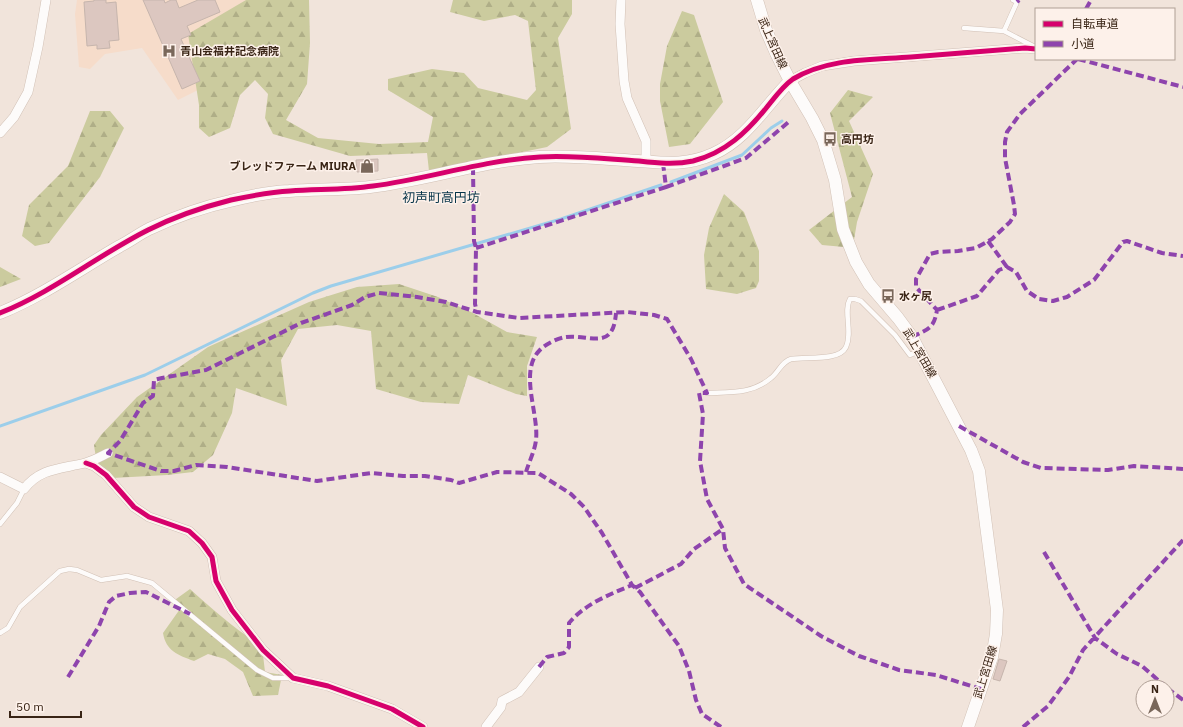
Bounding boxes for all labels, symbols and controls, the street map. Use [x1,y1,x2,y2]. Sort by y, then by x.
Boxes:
legend [1035,8,1175,60]
street label: 武上宮田線 [755,15,791,71]
text: 自転車道 [1071,16,1119,31]
text: 小道 [1071,36,1095,51]
hospital icon: 青山会福井記念病院 [161,43,177,59]
place label: 青山会福井記念病院 [180,44,279,58]
bus stop icon: 高円坊 [822,131,838,147]
place label: 高円坊 [841,132,874,146]
shop icon: ブレッドファーム MIURA [359,158,375,174]
place label: ブレッドファーム MIURA [229,159,356,173]
district label: 初声町高円坊 [402,189,480,206]
bus stop icon: 水ヶ尻 [880,288,896,304]
place label: 水ヶ尻 [899,289,932,303]
street label: 武上宮田線 [900,326,940,380]
street label: 武上宮田線 [970,644,1000,700]
north arrow [1135,679,1175,719]
text: N [1151,682,1159,696]
scale bar [10,693,81,719]
text: 50 m [16,699,44,714]

